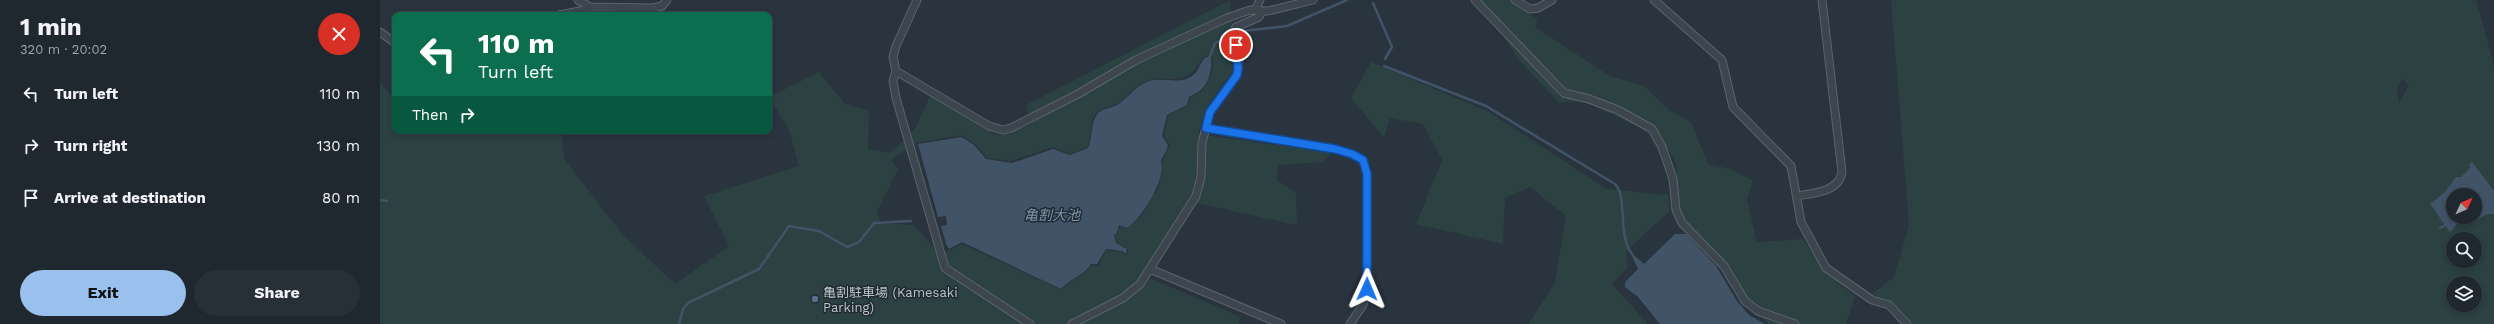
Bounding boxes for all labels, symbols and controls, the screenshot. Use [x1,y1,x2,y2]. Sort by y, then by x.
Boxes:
text: 1 min [20,13,82,41]
button: close [318,13,360,55]
text: 110 m [478,27,555,60]
icon: left [412,28,464,80]
pin [1219,28,1253,62]
icon: arrive [1225,34,1247,56]
text: 320 m · 20:02 [20,42,107,57]
text: Turn left [478,61,553,82]
icon: left [20,83,42,105]
text: Turn left [54,85,118,103]
text: 110 m [320,85,360,103]
icon: right [456,104,478,126]
text: Then [412,106,448,124]
icon: right [20,135,42,157]
text: Turn right [54,137,127,155]
text: 130 m [317,137,360,155]
icon: arrive [20,187,42,209]
north arrow [2446,188,2482,224]
map controls [2446,188,2482,312]
text: Arrive at destination [54,189,206,207]
text: 80 m [322,189,360,207]
water label: 亀割大池 [1024,207,1082,223]
button: search [2446,232,2482,268]
position arrow [1346,268,1388,310]
button: Exit [20,270,186,316]
button: Share [194,270,360,316]
button: layers [2446,276,2482,312]
place label: 亀割駐車場 (Kamesaki Parking) [823,285,958,315]
marker: 亀割駐車場 (Kamesaki Parking) [810,294,820,304]

